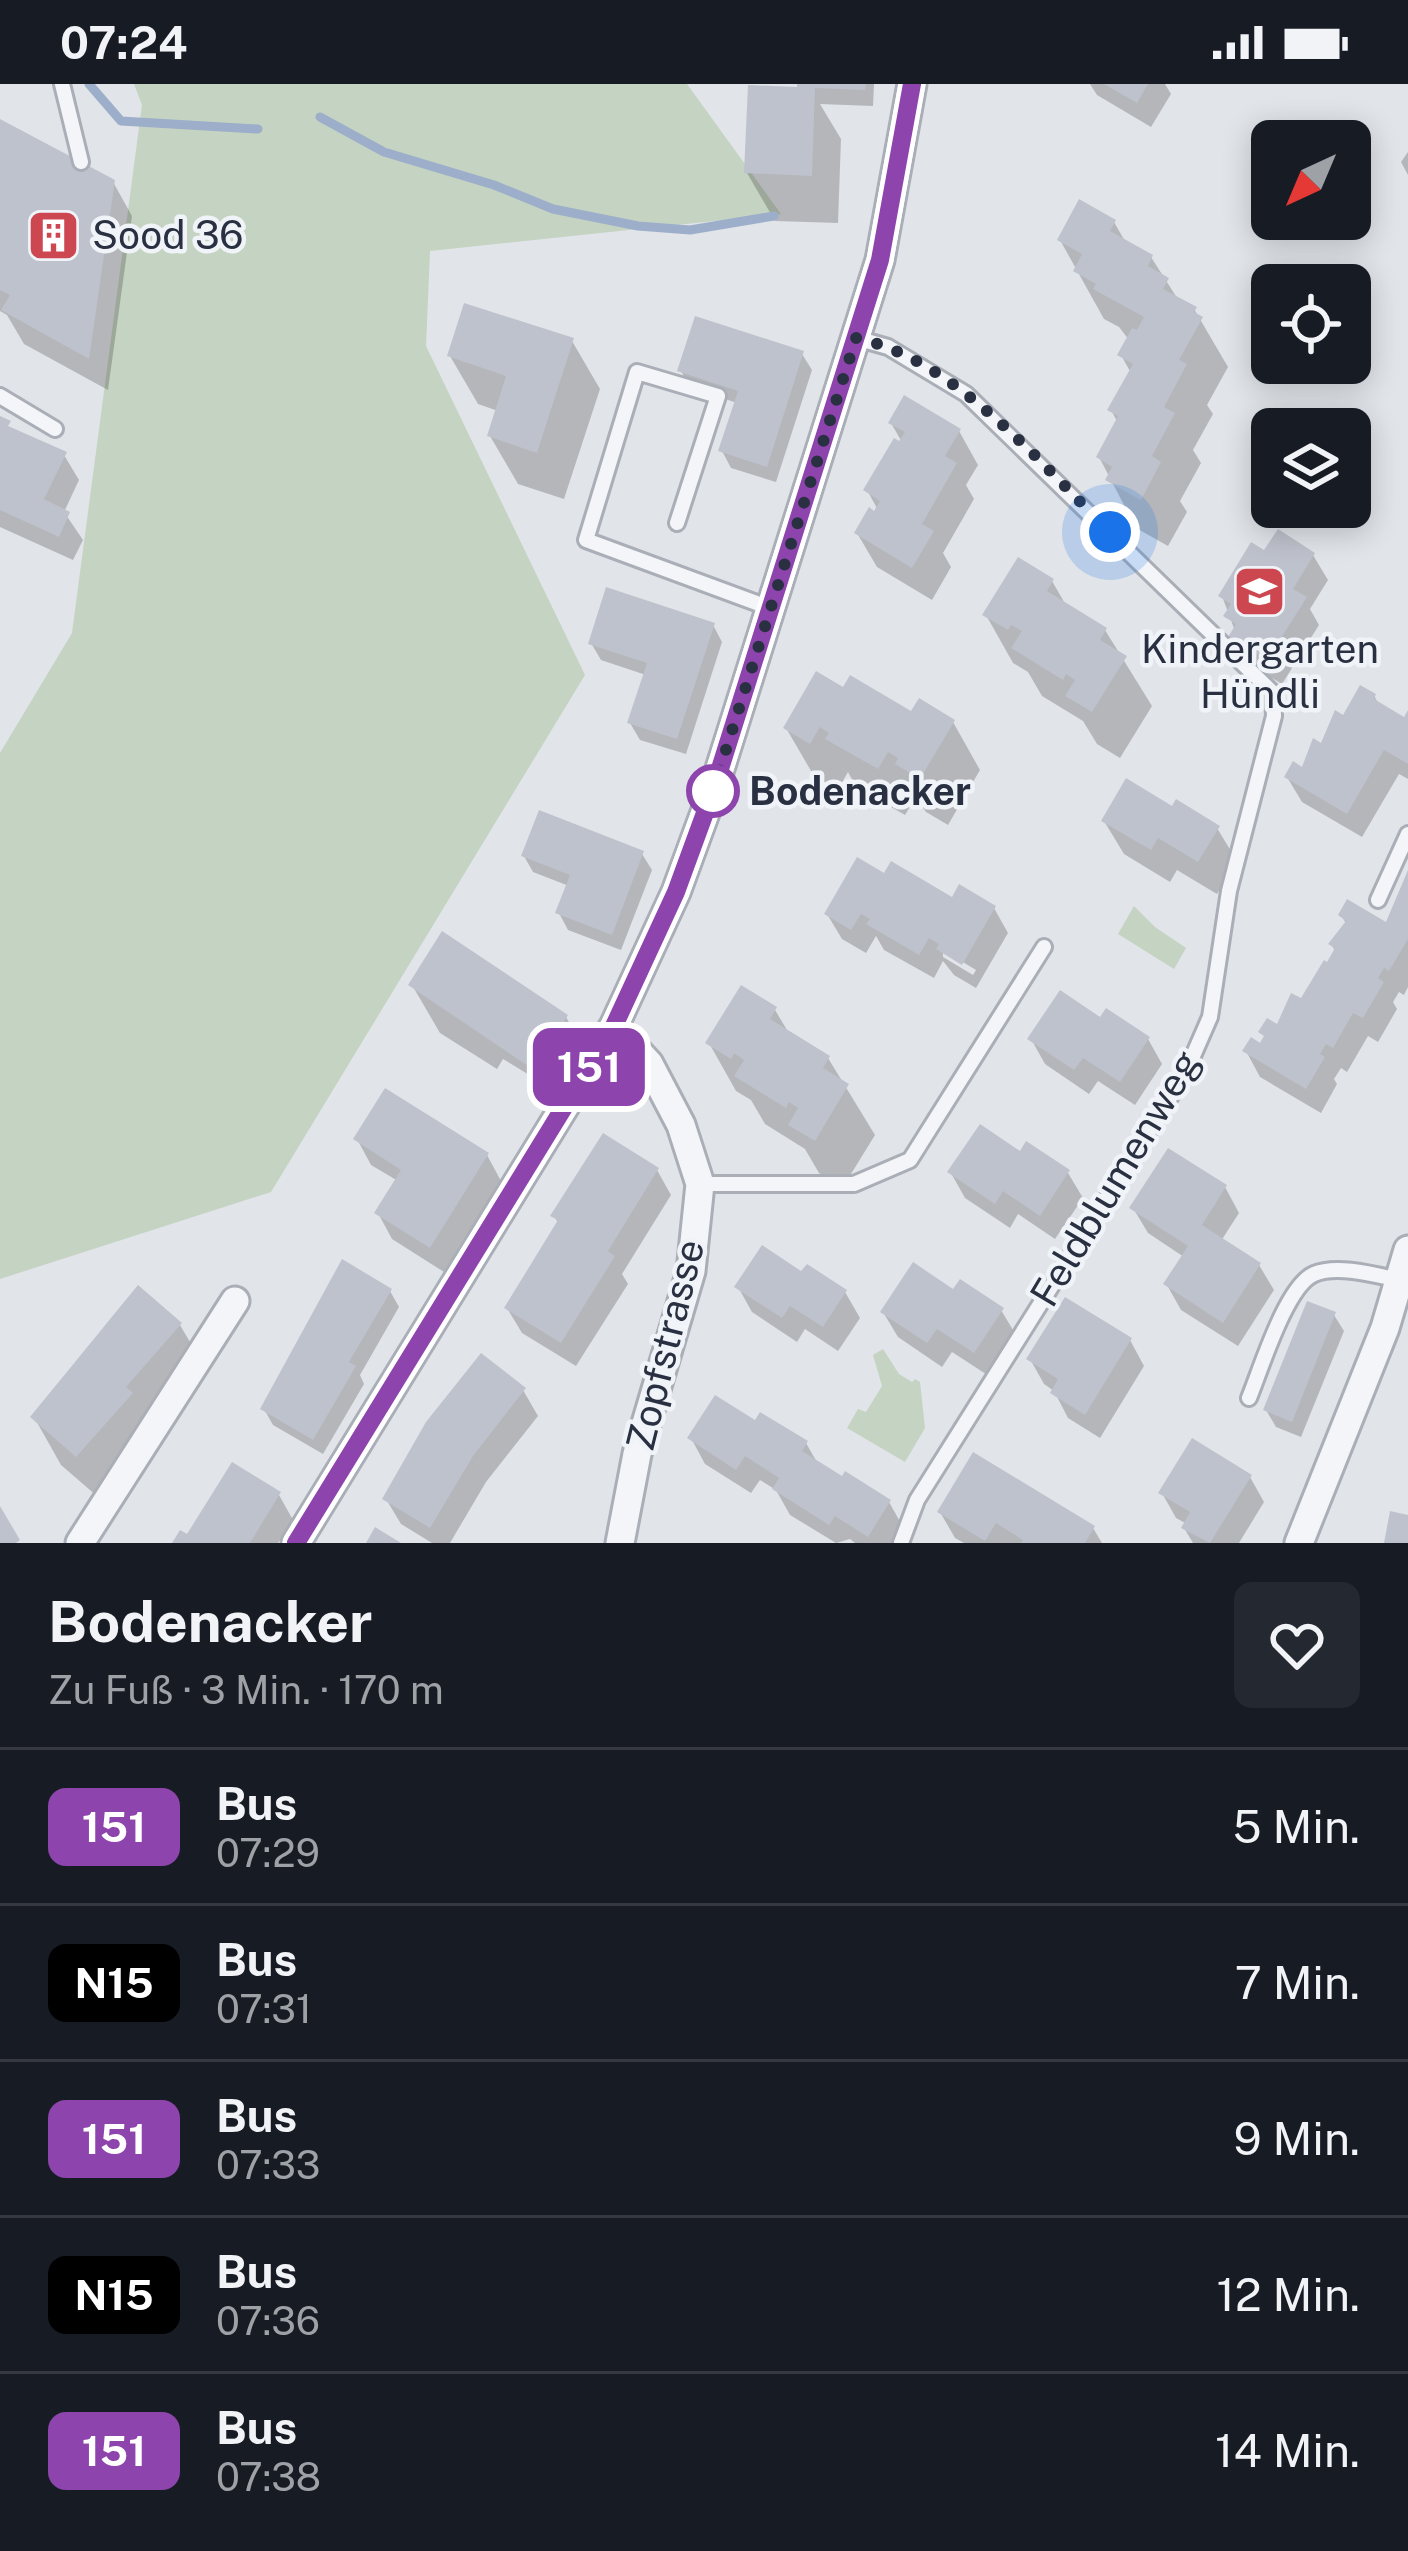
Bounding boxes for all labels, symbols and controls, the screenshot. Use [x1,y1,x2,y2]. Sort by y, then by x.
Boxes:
text: 07:24 [60,16,188,69]
north arrow [1251,120,1371,240]
map controls [1251,120,1371,528]
building icon: Sood 36 [25,207,81,263]
place label: Sood 36 [92,212,244,258]
button: locate [1251,264,1371,384]
button: layers [1251,408,1371,528]
your location [1080,502,1140,562]
school or university icon: Kindergarten Hündli [1232,564,1288,620]
place label: Kindergarten Hündli [1141,626,1379,717]
marker: Bodenacker [688,766,738,816]
place label: Bodenacker [749,768,971,814]
line badge: 151 [520,1028,658,1106]
text: 151 [557,1042,621,1091]
street label: Feldblumenweg [1021,1042,1209,1314]
street label: Zopfstrasse [617,1235,713,1455]
button: heart [1234,1582,1360,1708]
text: Bodenacker [48,1588,373,1655]
text: Zu Fuß · 3 Min. · 170 m [48,1667,444,1713]
text: Bus [216,1777,297,1830]
text: 5 Min. [1233,1800,1360,1853]
text: 151 [82,1802,146,1851]
text: 07:29 [216,1830,320,1876]
text: Bus [216,1933,297,1986]
text: 7 Min. [1235,1956,1360,2009]
text: N15 [74,1958,154,2007]
text: 07:31 [216,1986,312,2032]
text: Bus [216,2089,297,2142]
text: 9 Min. [1234,2112,1360,2165]
text: 151 [82,2114,146,2163]
text: 07:33 [216,2142,320,2188]
text: Bus [216,2245,297,2298]
text: 12 Min. [1217,2268,1360,2321]
text: N15 [74,2270,154,2319]
text: 07:36 [216,2298,320,2344]
text: Bus [216,2401,297,2454]
text: 14 Min. [1215,2424,1360,2477]
text: 151 [82,2426,146,2475]
text: 07:38 [216,2454,321,2500]

